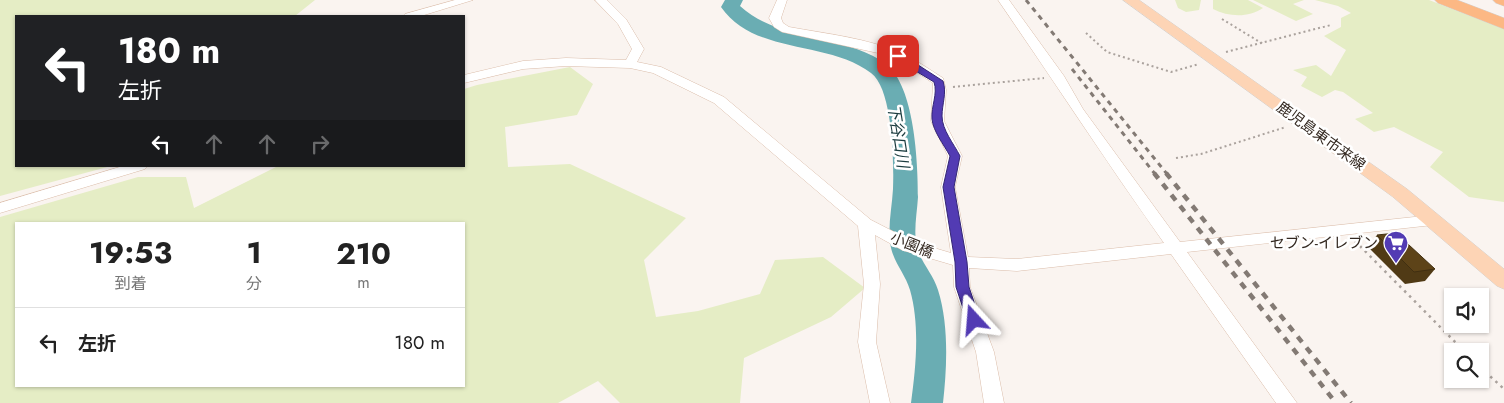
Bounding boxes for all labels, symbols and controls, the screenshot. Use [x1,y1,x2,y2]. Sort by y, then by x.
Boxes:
text: 180 m [118,26,220,76]
icon: left [35,35,100,100]
pin [877,35,919,77]
icon: arrive [884,42,912,70]
text: 左折 [118,74,162,106]
street label: 鹿児島東市来線 [1272,96,1370,176]
water label: 下谷口川 [882,103,915,171]
icon: left [147,130,175,158]
icon: ahead [200,130,228,158]
icon: ahead [253,130,281,158]
icon: right [306,130,334,158]
street label: 小園橋 [887,226,937,264]
supermarket icon: セブン-イレブン [1383,230,1409,264]
text: 19:53 [89,231,172,274]
text: 1 [246,231,262,274]
text: 210 [336,232,391,275]
place label: セブン-イレブン [1270,232,1378,254]
text: m [357,271,370,294]
text: 到着 [115,272,147,295]
text: 分 [246,272,262,295]
map controls [1444,288,1489,388]
button: sound [1444,288,1489,333]
position arrow [947,293,999,345]
icon: left [35,329,63,357]
text: 180 m [394,329,445,356]
text: 左折 [78,330,116,357]
button: search [1444,343,1489,388]

